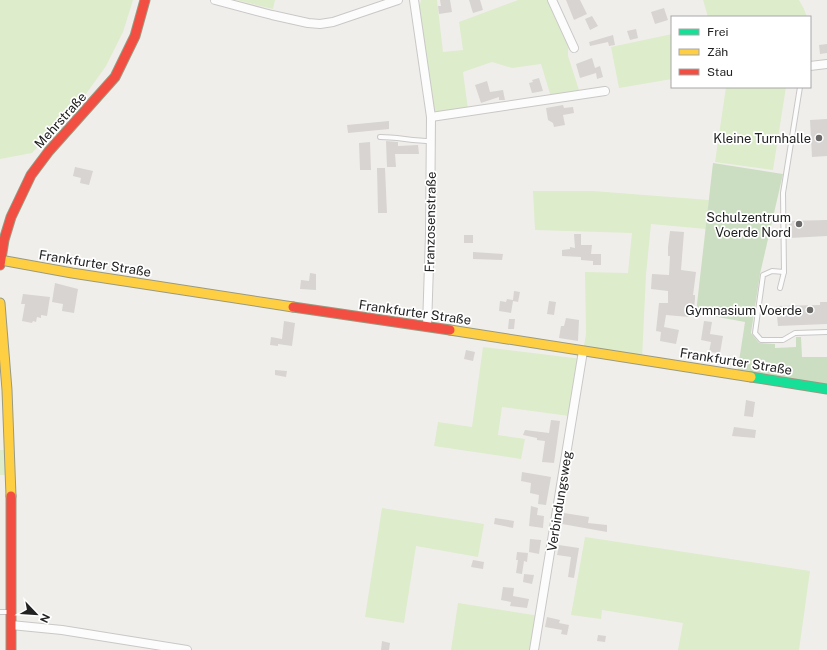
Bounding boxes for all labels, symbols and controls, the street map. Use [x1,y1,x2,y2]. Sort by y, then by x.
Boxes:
legend [671,16,811,88]
text: Frei [707,25,729,39]
text: Zäh [707,45,728,59]
text: Stau [707,65,733,79]
street label: Mehrstraße [31,89,89,151]
place label: Kleine Turnhalle [713,131,811,146]
marker: Kleine Turnhalle [814,133,824,143]
street label: Franzosenstraße [422,172,439,272]
place label: Schulzentrum Voerde Nord [706,210,791,240]
marker: Schulzentrum Voerde Nord [794,219,804,229]
street label: Frankfurter Straße [38,247,152,280]
street label: Frankfurter Straße [358,297,472,328]
place label: Gymnasium Voerde [685,303,802,318]
marker: Gymnasium Voerde [805,305,815,315]
street label: Frankfurter Straße [679,345,793,378]
street label: Verbindungsweg [544,450,575,553]
north arrow [16,594,56,634]
text: N [38,612,52,625]

